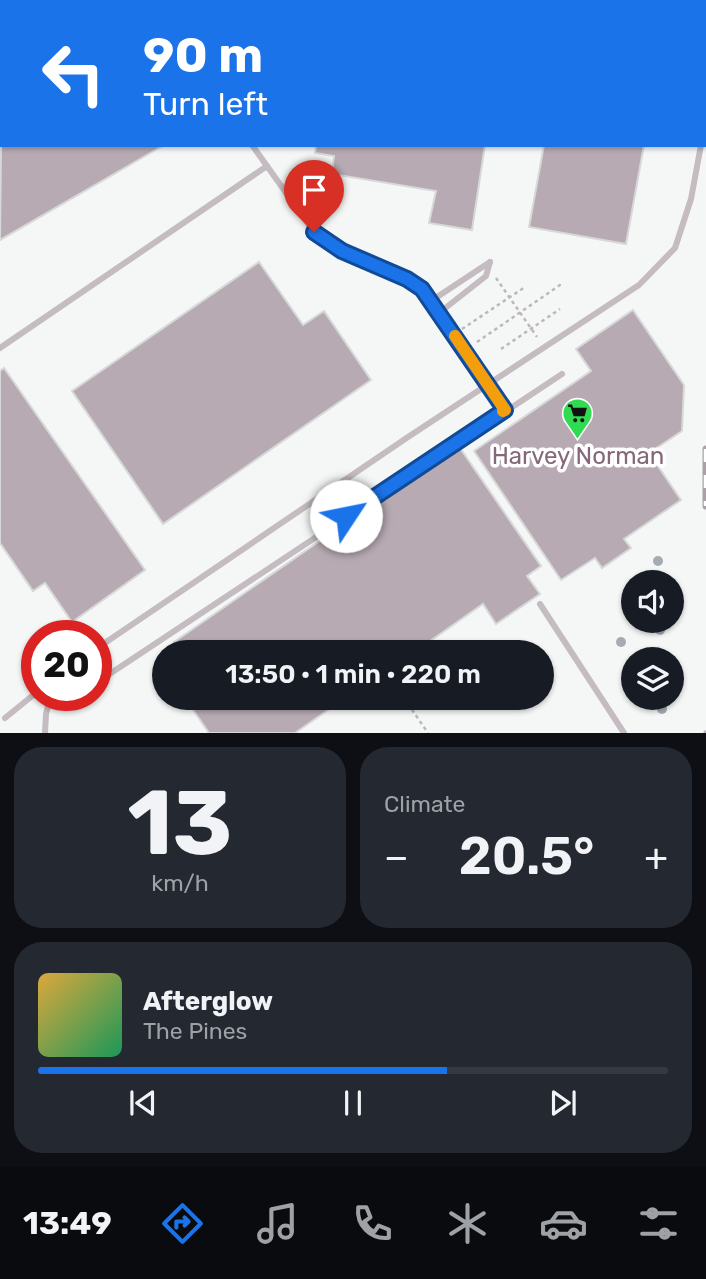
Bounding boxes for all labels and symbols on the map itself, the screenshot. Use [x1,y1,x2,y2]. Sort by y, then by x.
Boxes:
pin [284,160,344,232]
supermarket icon: Harvey Norman [561,397,595,441]
place label: Harvey Norman [492,442,664,470]
position arrow [309,479,383,553]
speed limit sign: 20 [21,620,112,711]

